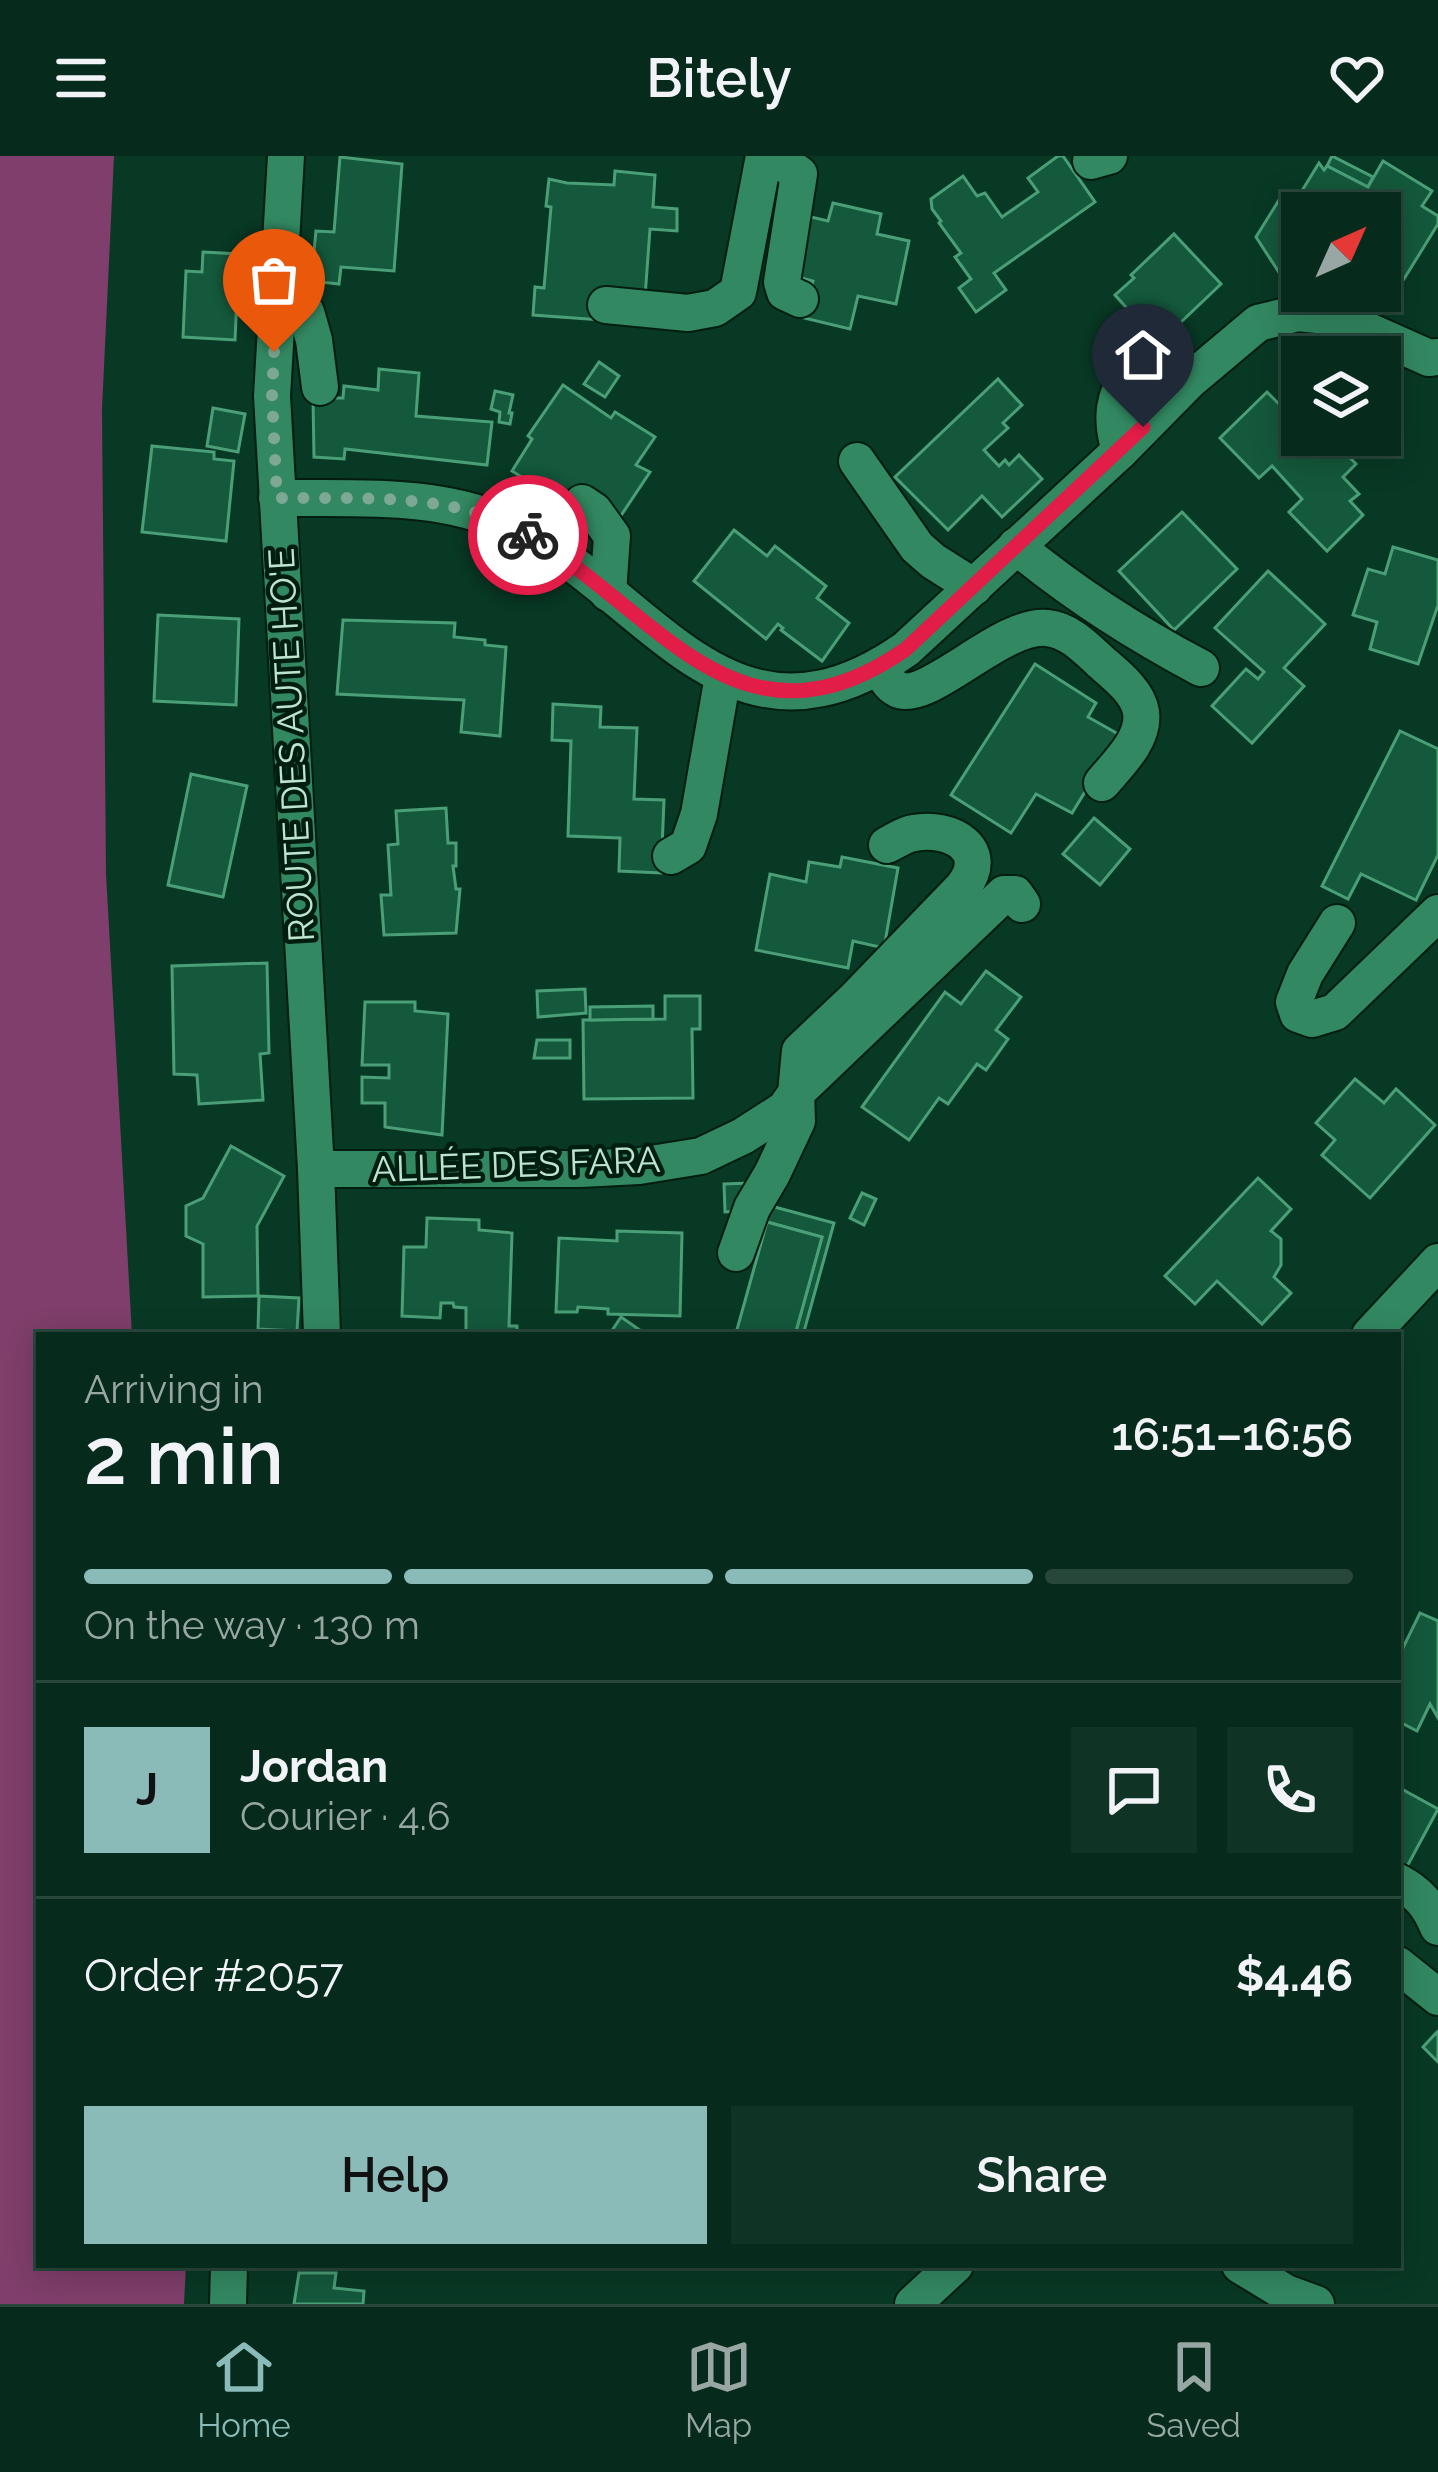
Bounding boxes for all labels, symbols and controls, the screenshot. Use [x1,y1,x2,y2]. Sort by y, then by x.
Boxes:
icon: menu [48,45,114,111]
icon: heart [1324,45,1390,111]
text: Bitely [646,46,792,110]
north arrow [1281,192,1401,312]
map controls [1281,192,1401,456]
pin [223,229,325,352]
icon: bag [241,247,307,313]
pin [1092,304,1194,427]
icon: home [1110,322,1176,388]
button: layers [1281,336,1401,456]
courier [468,475,588,595]
icon: bike [495,502,561,568]
street label: ROUTE DES AUTE HO'E [260,547,322,943]
street label: ALLÉE DES FARA [371,1138,661,1190]
text: Arriving in [84,1366,264,1412]
text: 16:51–16:56 [1112,1408,1353,1461]
text: 2 min [84,1411,284,1502]
text: On the way · 130 m [84,1602,420,1648]
button: chat [1071,1727,1197,1853]
button: phone [1227,1727,1353,1853]
text: Jordan [240,1740,388,1793]
text: J [136,1763,158,1816]
text: Courier · 4.6 [240,1793,450,1839]
text: Order #2057 [84,1949,343,2002]
text: $4.46 [1236,1949,1353,2002]
button: Help [84,2106,707,2244]
button: Share [731,2106,1353,2244]
tab: Home [197,2334,291,2445]
tab: Map [685,2334,752,2445]
tab: Saved [1146,2334,1241,2445]

